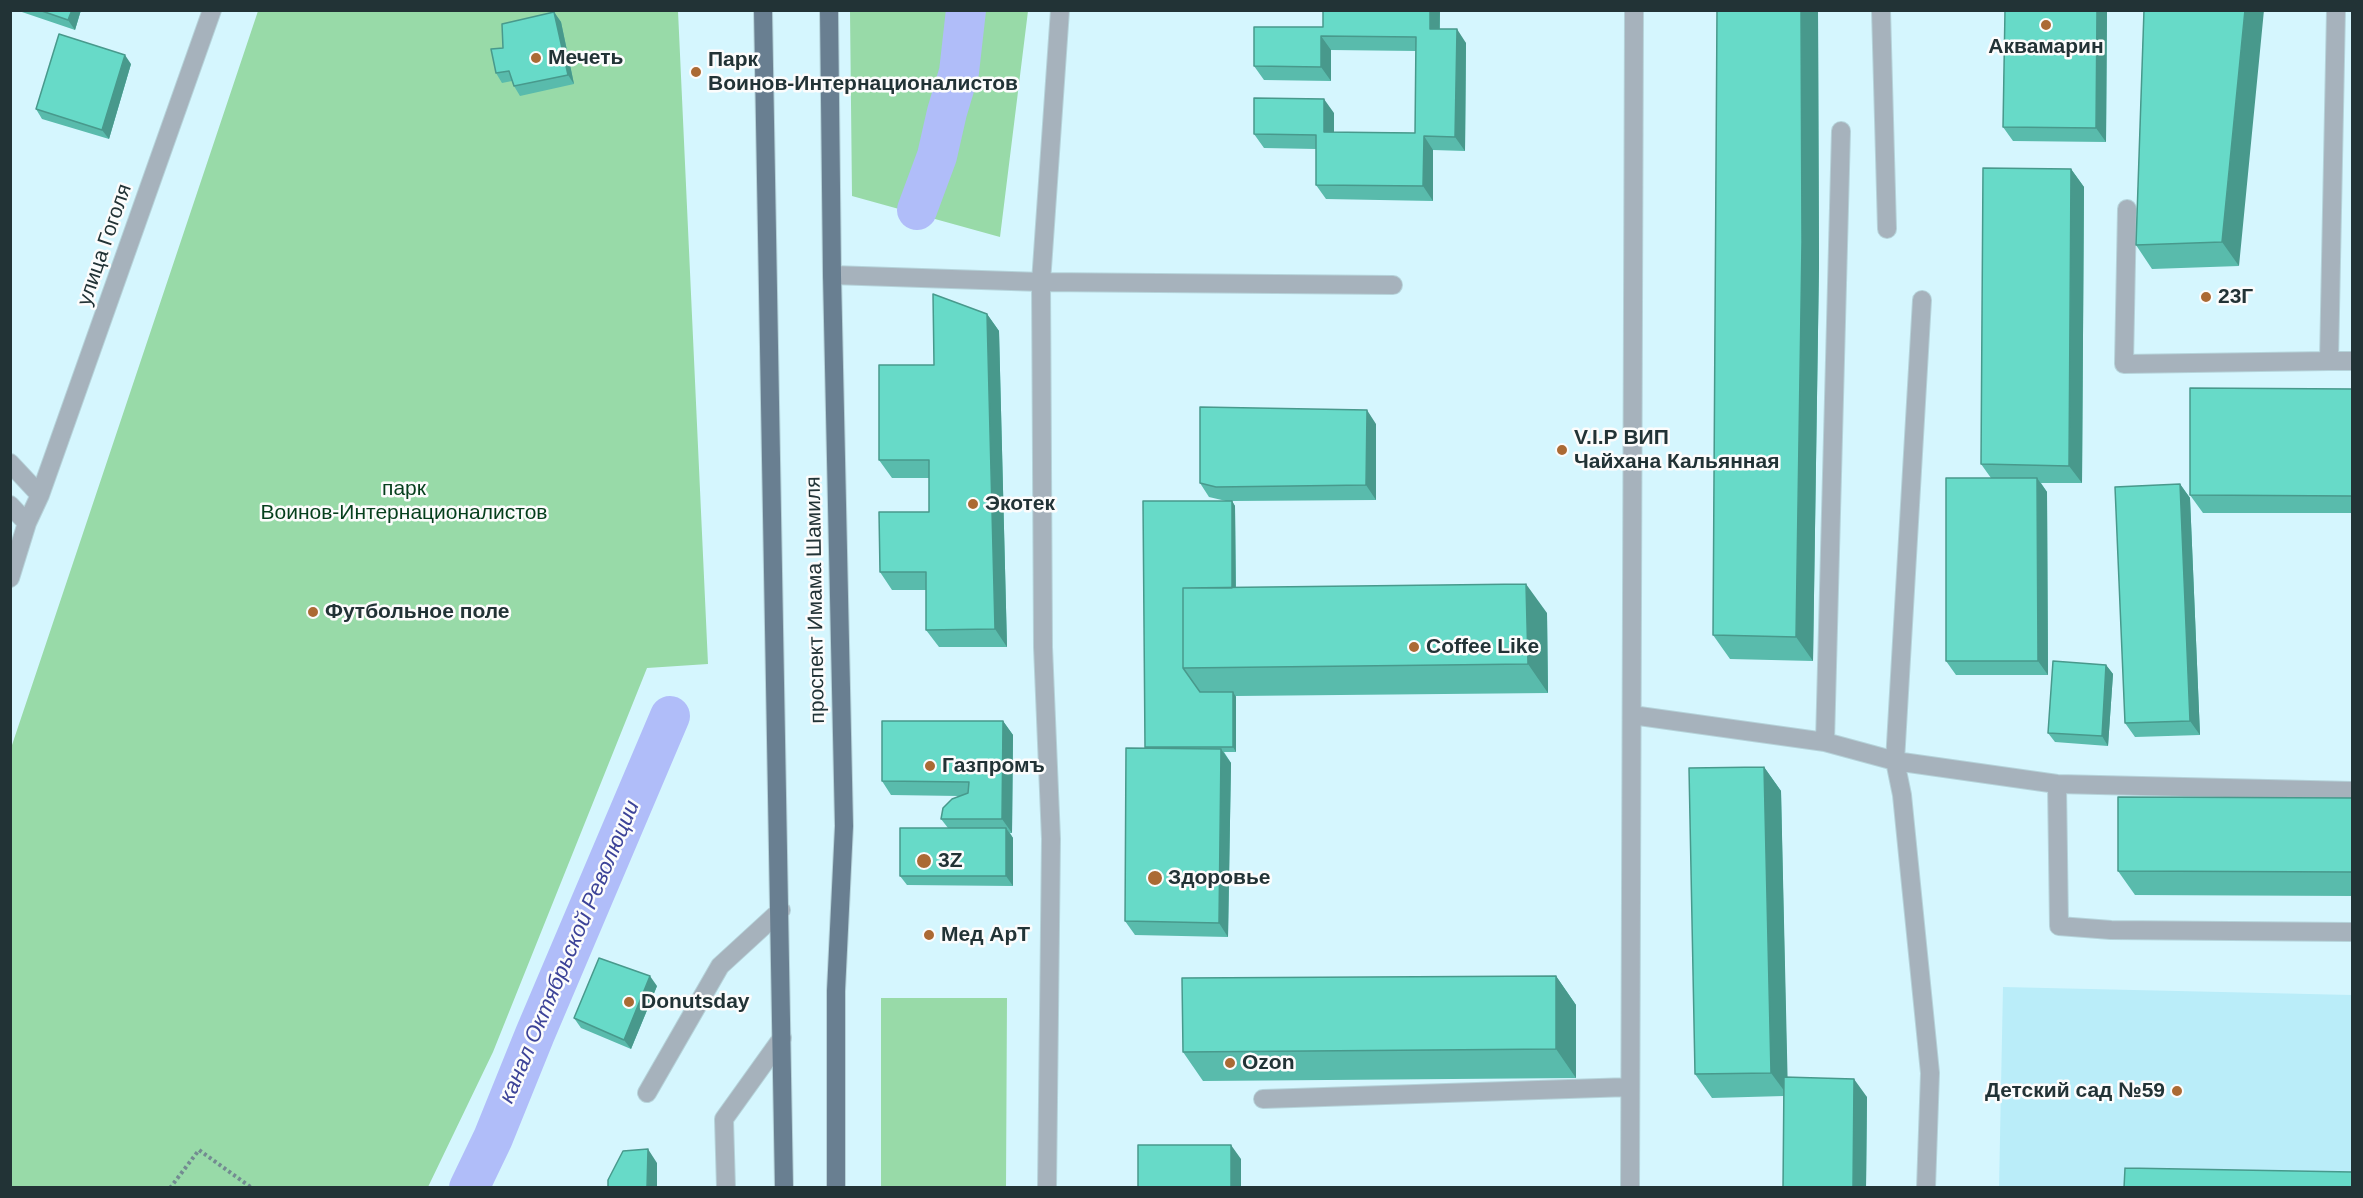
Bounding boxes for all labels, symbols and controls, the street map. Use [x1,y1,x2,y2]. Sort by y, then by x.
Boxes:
marker: Аквамарин [2039,18,2053,32]
place label: Аквамарин [1988,34,2104,60]
place label: Мечеть [548,45,623,71]
place label: Парк Воинов-Интернационалистов [708,47,1018,97]
marker: Мечеть [529,51,543,65]
marker: Парк Воинов-Интернационалистов [689,65,703,79]
street label: улица Гоголя [72,181,138,309]
place label: 23Г [2218,284,2253,310]
marker: 23Г [2199,290,2213,304]
place label: V.I.P ВИП Чайхана Кальянная [1574,425,1779,475]
marker: V.I.P ВИП Чайхана Кальянная [1555,443,1569,457]
park label: парк Воинов-Интернационалистов [261,476,547,526]
street label: проспект Имама Шамиля [801,476,831,724]
place label: Экотек [985,491,1055,517]
marker: Экотек [966,497,980,511]
place label: Футбольное поле [325,599,509,625]
marker: Футбольное поле [306,605,320,619]
place label: Coffee Like [1426,634,1539,660]
marker: Coffee Like [1407,640,1421,654]
place label: Газпромъ [942,753,1045,779]
marker: Газпромъ [923,759,937,773]
water label: канал Октябрьской Революции [494,797,646,1107]
place label: 3Z [938,848,963,874]
marker: 3Z [915,852,933,870]
place label: Здоровье [1168,865,1270,891]
marker: Здоровье [1146,869,1164,887]
place label: Мед АрТ [941,922,1030,948]
marker: Мед АрТ [922,928,936,942]
place label: Donutsday [641,989,750,1015]
marker: Donutsday [622,995,636,1009]
place label: Ozon [1242,1050,1294,1076]
marker: Ozon [1223,1056,1237,1070]
place label: Детский сад №59 [1985,1078,2165,1104]
marker: Детский сад №59 [2170,1084,2184,1098]

